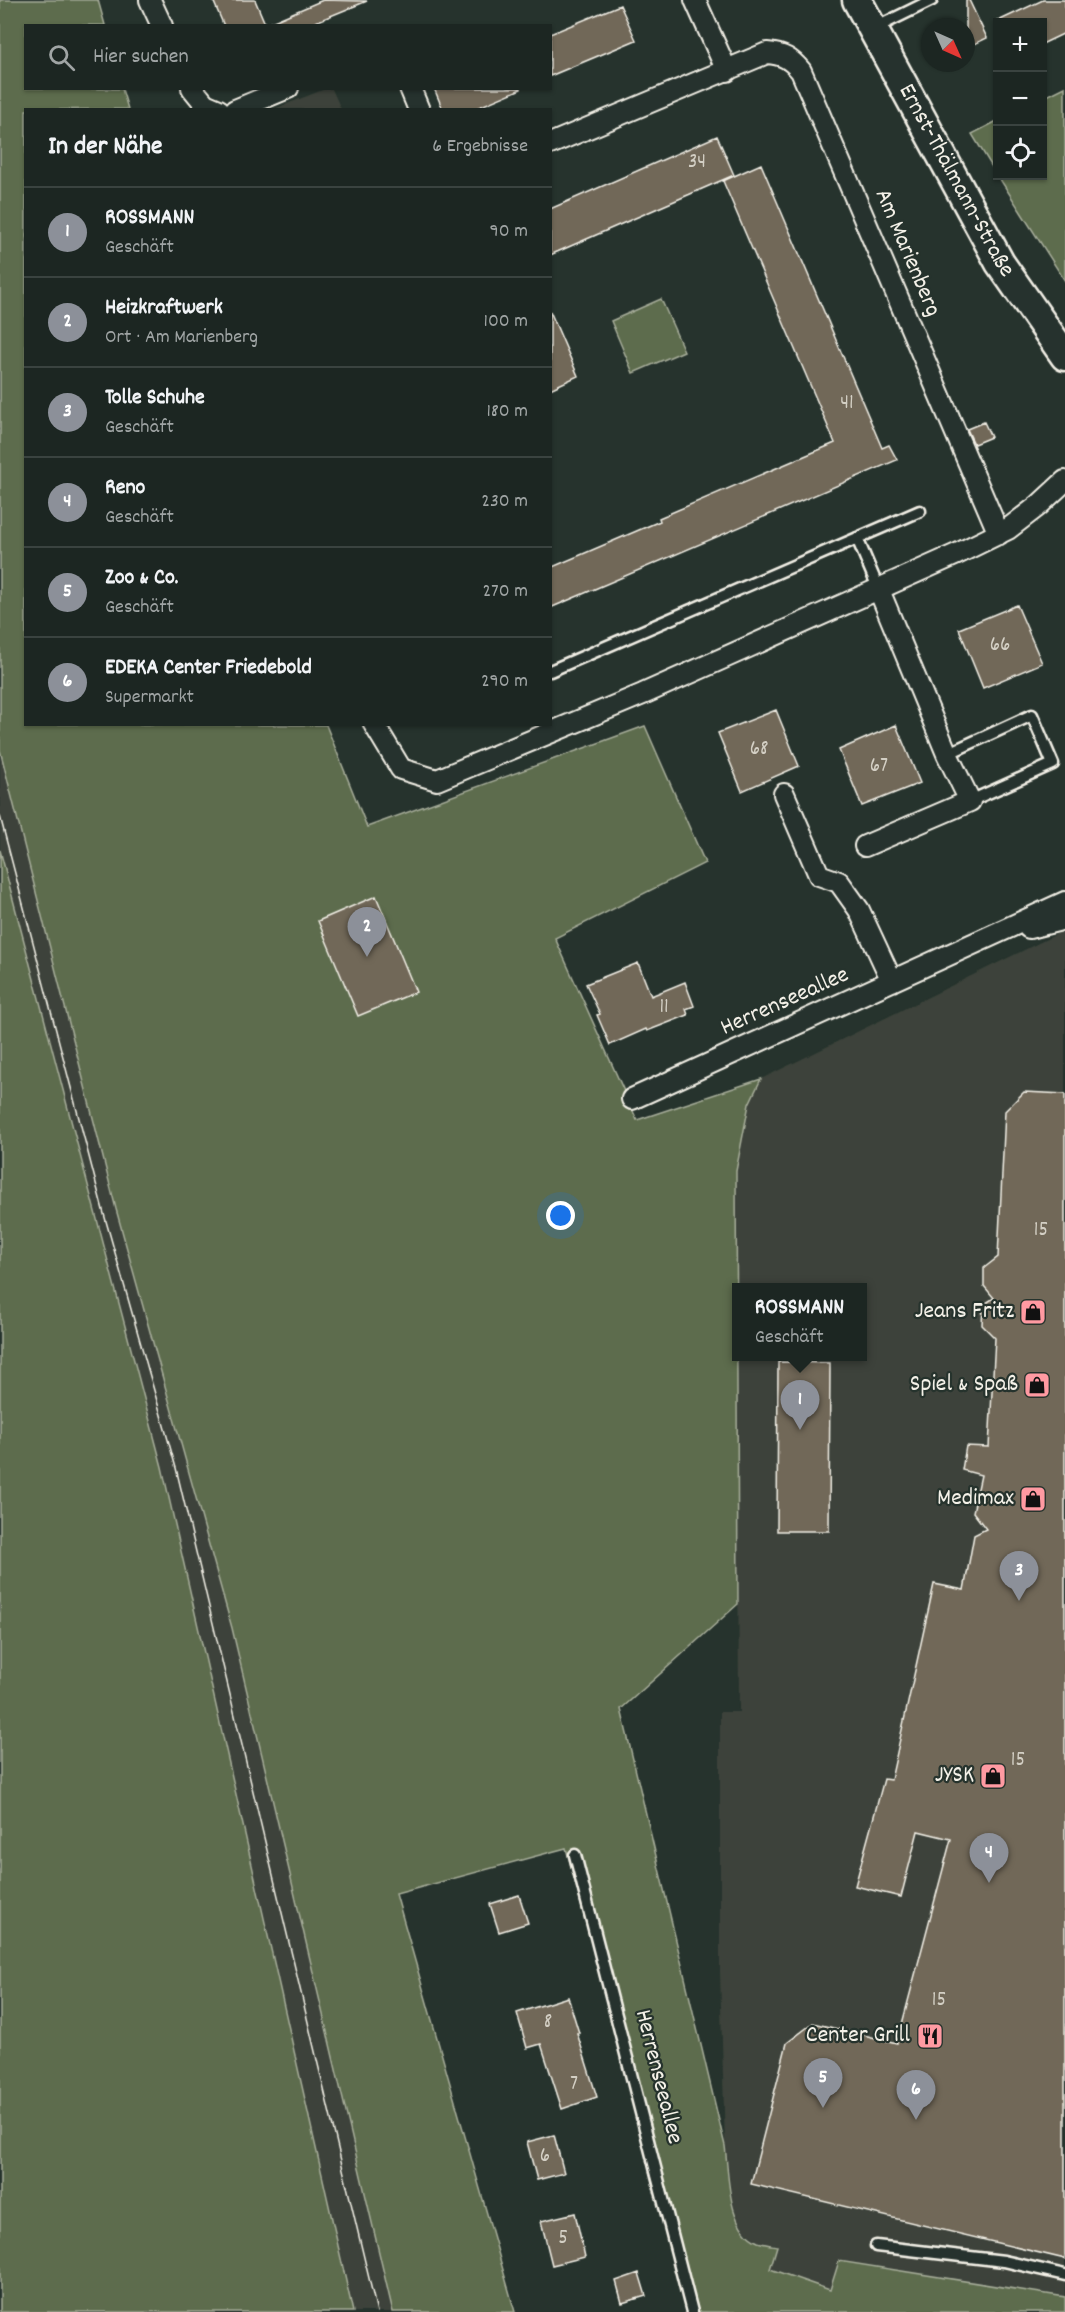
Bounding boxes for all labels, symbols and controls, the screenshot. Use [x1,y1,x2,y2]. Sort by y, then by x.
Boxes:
north arrow [921,18,975,72]
map controls [993,18,1047,180]
button: + [993,18,1047,72]
search box [24,24,552,90]
icon: search [45,41,78,74]
text: Hier suchen [93,42,189,73]
button: − [993,72,1047,126]
street label: Ernst-Thälmann-Straße [889,78,1022,285]
button: locate [993,126,1047,180]
text: In der Nähe [48,129,162,166]
text: 6 Ergebnisse [432,133,528,161]
house number: 34 [688,148,706,178]
street label: Am Marienberg [865,184,949,322]
text: ROSSMANN [105,203,194,234]
text: 1 [65,218,70,246]
text: 90 m [490,218,528,246]
text: Geschäft [105,234,174,262]
text: Heizkraftwerk [105,293,223,324]
text: 2 [63,308,72,336]
text: 100 m [484,308,528,336]
text: Ort · Am Marienberg [105,324,258,352]
text: Tolle Schuhe [105,383,205,414]
house number: 41 [840,389,854,419]
text: 3 [63,398,72,426]
text: 180 m [486,398,528,426]
text: Geschäft [105,414,174,442]
text: Reno [105,473,145,504]
text: 4 [63,488,72,516]
text: 230 m [481,488,528,516]
text: Geschäft [105,504,174,532]
text: Zoo & Co. [105,563,178,594]
text: 5 [63,578,72,606]
text: 270 m [482,578,528,606]
text: Geschäft [105,594,174,622]
house number: 66 [990,631,1010,661]
text: EDEKA Center Friedebold [105,653,312,684]
text: 6 [63,668,72,696]
text: 290 m [481,668,528,696]
text: Supermarkt [105,684,194,712]
house number: 68 [750,735,768,765]
house number: 67 [870,752,888,782]
pin: 2 [348,908,386,957]
street label: Herrenseeallee [715,959,855,1045]
house number: 11 [659,993,669,1023]
your location [546,1201,575,1230]
house number: 15 [1034,1216,1048,1246]
popup [732,1283,867,1361]
text: ROSSMANN [755,1293,844,1324]
place label: Jeans Fritz [915,1295,1014,1329]
shop icon: Jeans Fritz [1018,1297,1048,1327]
text: Geschäft [755,1324,824,1352]
place label: Spiel & Spaß [910,1368,1018,1402]
shop icon: Spiel & Spaß [1022,1370,1052,1400]
pin: 1 [780,1380,820,1430]
place label: Medimax [937,1482,1014,1516]
shop icon: Medimax [1018,1484,1048,1514]
pin: 3 [1000,1552,1038,1601]
house number: 15 [1011,1746,1025,1776]
place label: JYSK [935,1759,974,1793]
shop icon: JYSK [978,1761,1008,1791]
pin: 4 [970,1834,1008,1883]
house number: 15 [932,1986,946,2016]
street label: Herrenseeallee [625,2006,691,2148]
house number: 8 [544,2008,552,2038]
place label: Center Grill [806,2019,910,2053]
restaurant icon: Center Grill [915,2021,945,2051]
pin: 5 [804,2058,842,2108]
house number: 7 [570,2070,578,2100]
pin: 6 [896,2070,936,2120]
house number: 6 [540,2142,550,2172]
house number: 5 [558,2224,568,2254]

